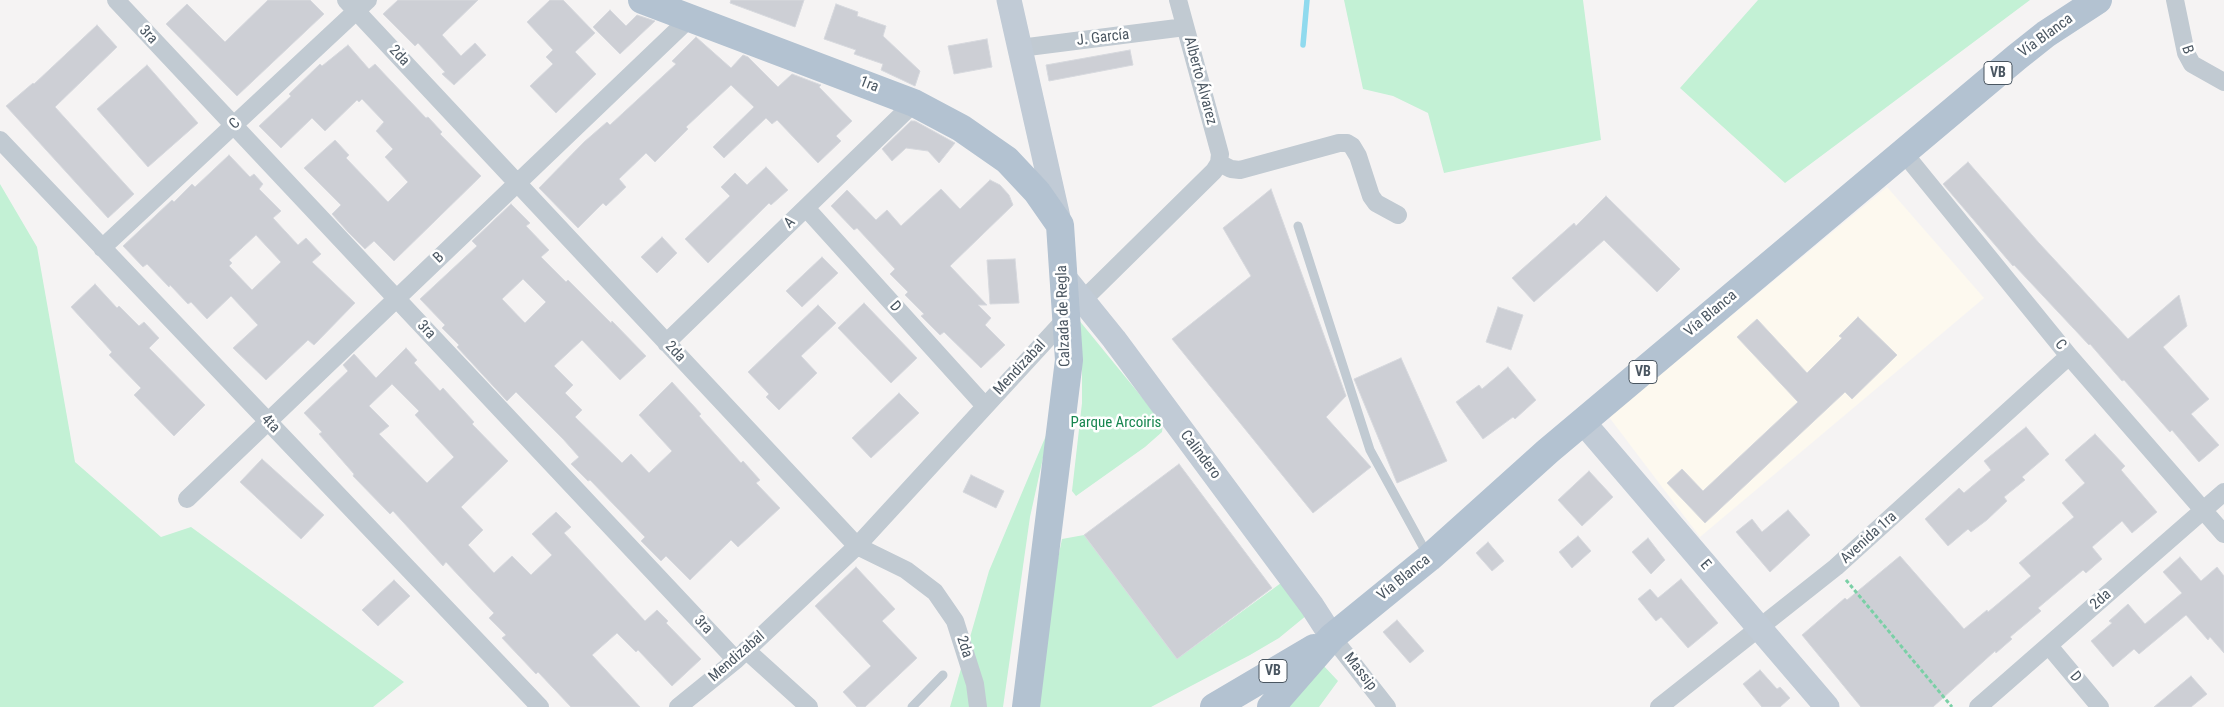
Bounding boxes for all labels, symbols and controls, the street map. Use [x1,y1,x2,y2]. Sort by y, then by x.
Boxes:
street label: Vía Blanca [2015,10,2077,62]
street label: 3ra [135,22,161,48]
street label: J. García [1076,26,1130,50]
street label: Alberto Álvarez [1180,35,1220,127]
street label: 2da [385,42,413,70]
street label: B [2177,43,2197,57]
road number: VB [1984,62,2012,84]
street label: 1ra [857,73,881,97]
street label: C [226,115,244,133]
street label: A [781,214,799,232]
street label: B [430,249,448,267]
street label: Calzada de Regla [1053,265,1075,367]
street label: Vía Blanca [1681,287,1741,341]
street label: D [885,298,905,316]
street label: 3ra [413,317,439,343]
street label: C [2050,336,2070,354]
street label: Mendizabal [990,337,1050,399]
street label: 2da [661,338,689,366]
road number: VB [1629,361,1657,384]
street label: 4ta [257,411,283,437]
park label: Parque Arcoiris [1071,414,1161,432]
street label: Calindero [1176,427,1224,483]
street label: Avenida 1ra [1837,508,1901,568]
street label: Vía Blanca [1374,551,1434,605]
street label: E [1696,556,1714,574]
street label: 2da [2087,586,2115,614]
street label: 3ra [690,612,716,638]
street label: Mendizabal [705,628,769,686]
street label: 2da [952,634,976,660]
street label: Massip [1340,650,1380,694]
road number: VB [1259,659,1287,682]
street label: D [2065,668,2085,686]

